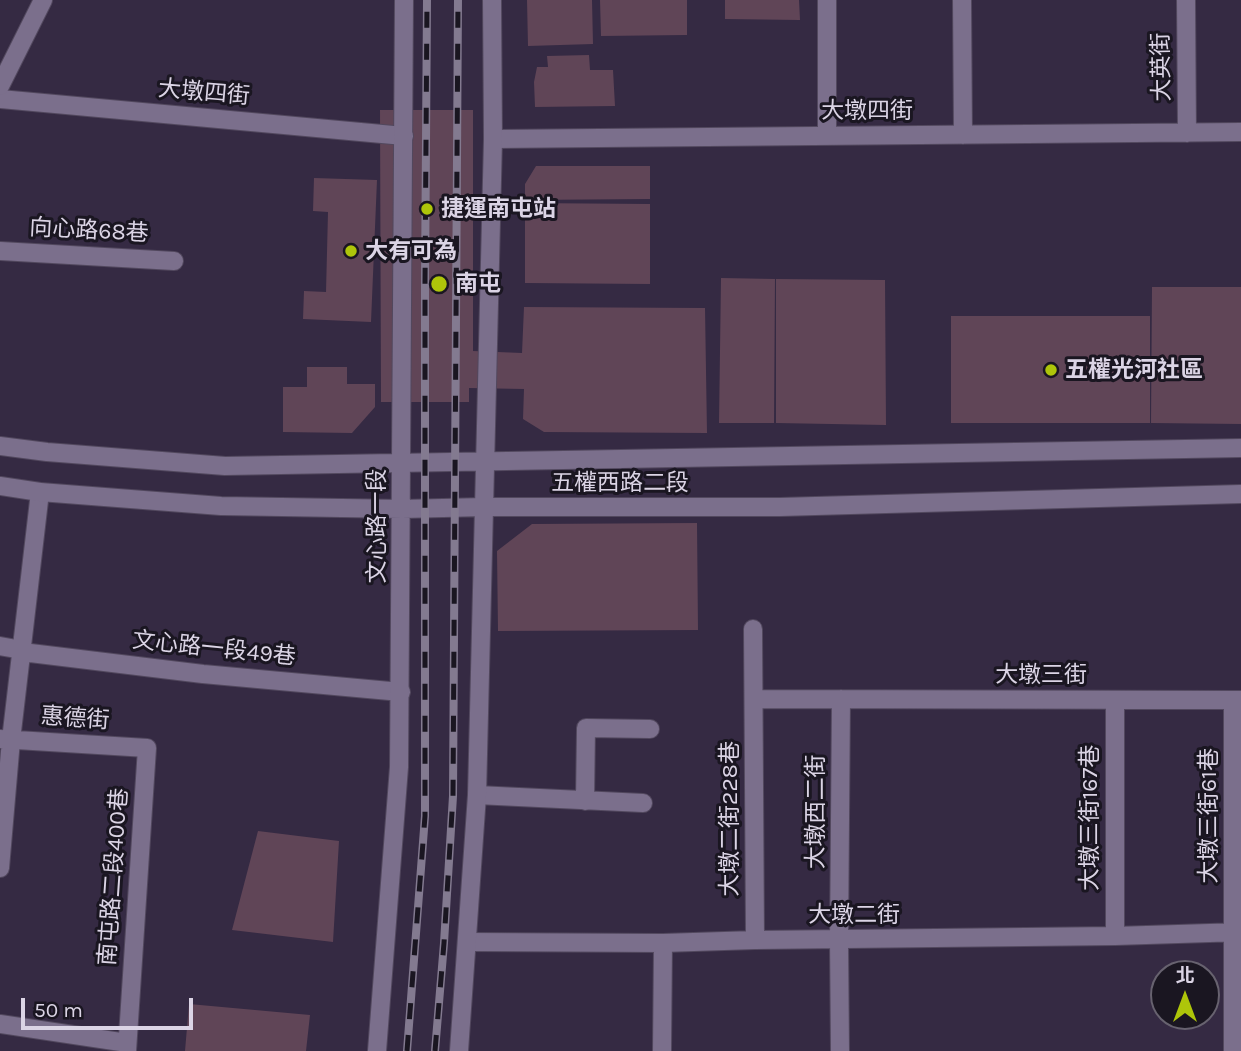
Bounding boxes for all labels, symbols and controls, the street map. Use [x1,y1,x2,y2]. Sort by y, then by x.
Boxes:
street label: 大英街 [1148,32,1176,102]
street label: 大墩四街 [157,75,251,111]
street label: 大墩四街 [821,97,913,125]
place label: 捷運南屯站 [441,195,556,223]
marker: 捷運南屯站 [419,201,435,217]
street label: 向心路68巷 [29,214,149,248]
place label: 大有可為 [365,237,457,265]
marker: 大有可為 [343,243,359,259]
place label: 南屯 [455,270,501,298]
marker: 南屯 [429,274,449,294]
place label: 五權光河社區 [1065,356,1203,384]
marker: 五權光河社區 [1043,362,1059,378]
street label: 文心路一段 [363,469,391,583]
street label: 五權西路二段 [551,469,689,497]
street label: 文心路一段49巷 [131,627,297,671]
street label: 大墩三街 [995,661,1087,689]
street label: 惠德街 [40,703,110,735]
street label: 大墩二街228巷 [716,741,744,897]
street label: 大墩三街167巷 [1076,745,1104,891]
street label: 大墩三街61巷 [1195,748,1223,884]
street label: 大墩西二街 [802,755,830,869]
street label: 南屯路二段400巷 [94,787,134,967]
street label: 大墩二街 [808,901,900,929]
north arrow [1150,960,1220,1030]
text: 北 [1175,965,1195,987]
scale bar [24,984,196,1028]
text: 50 m [34,998,83,1022]

